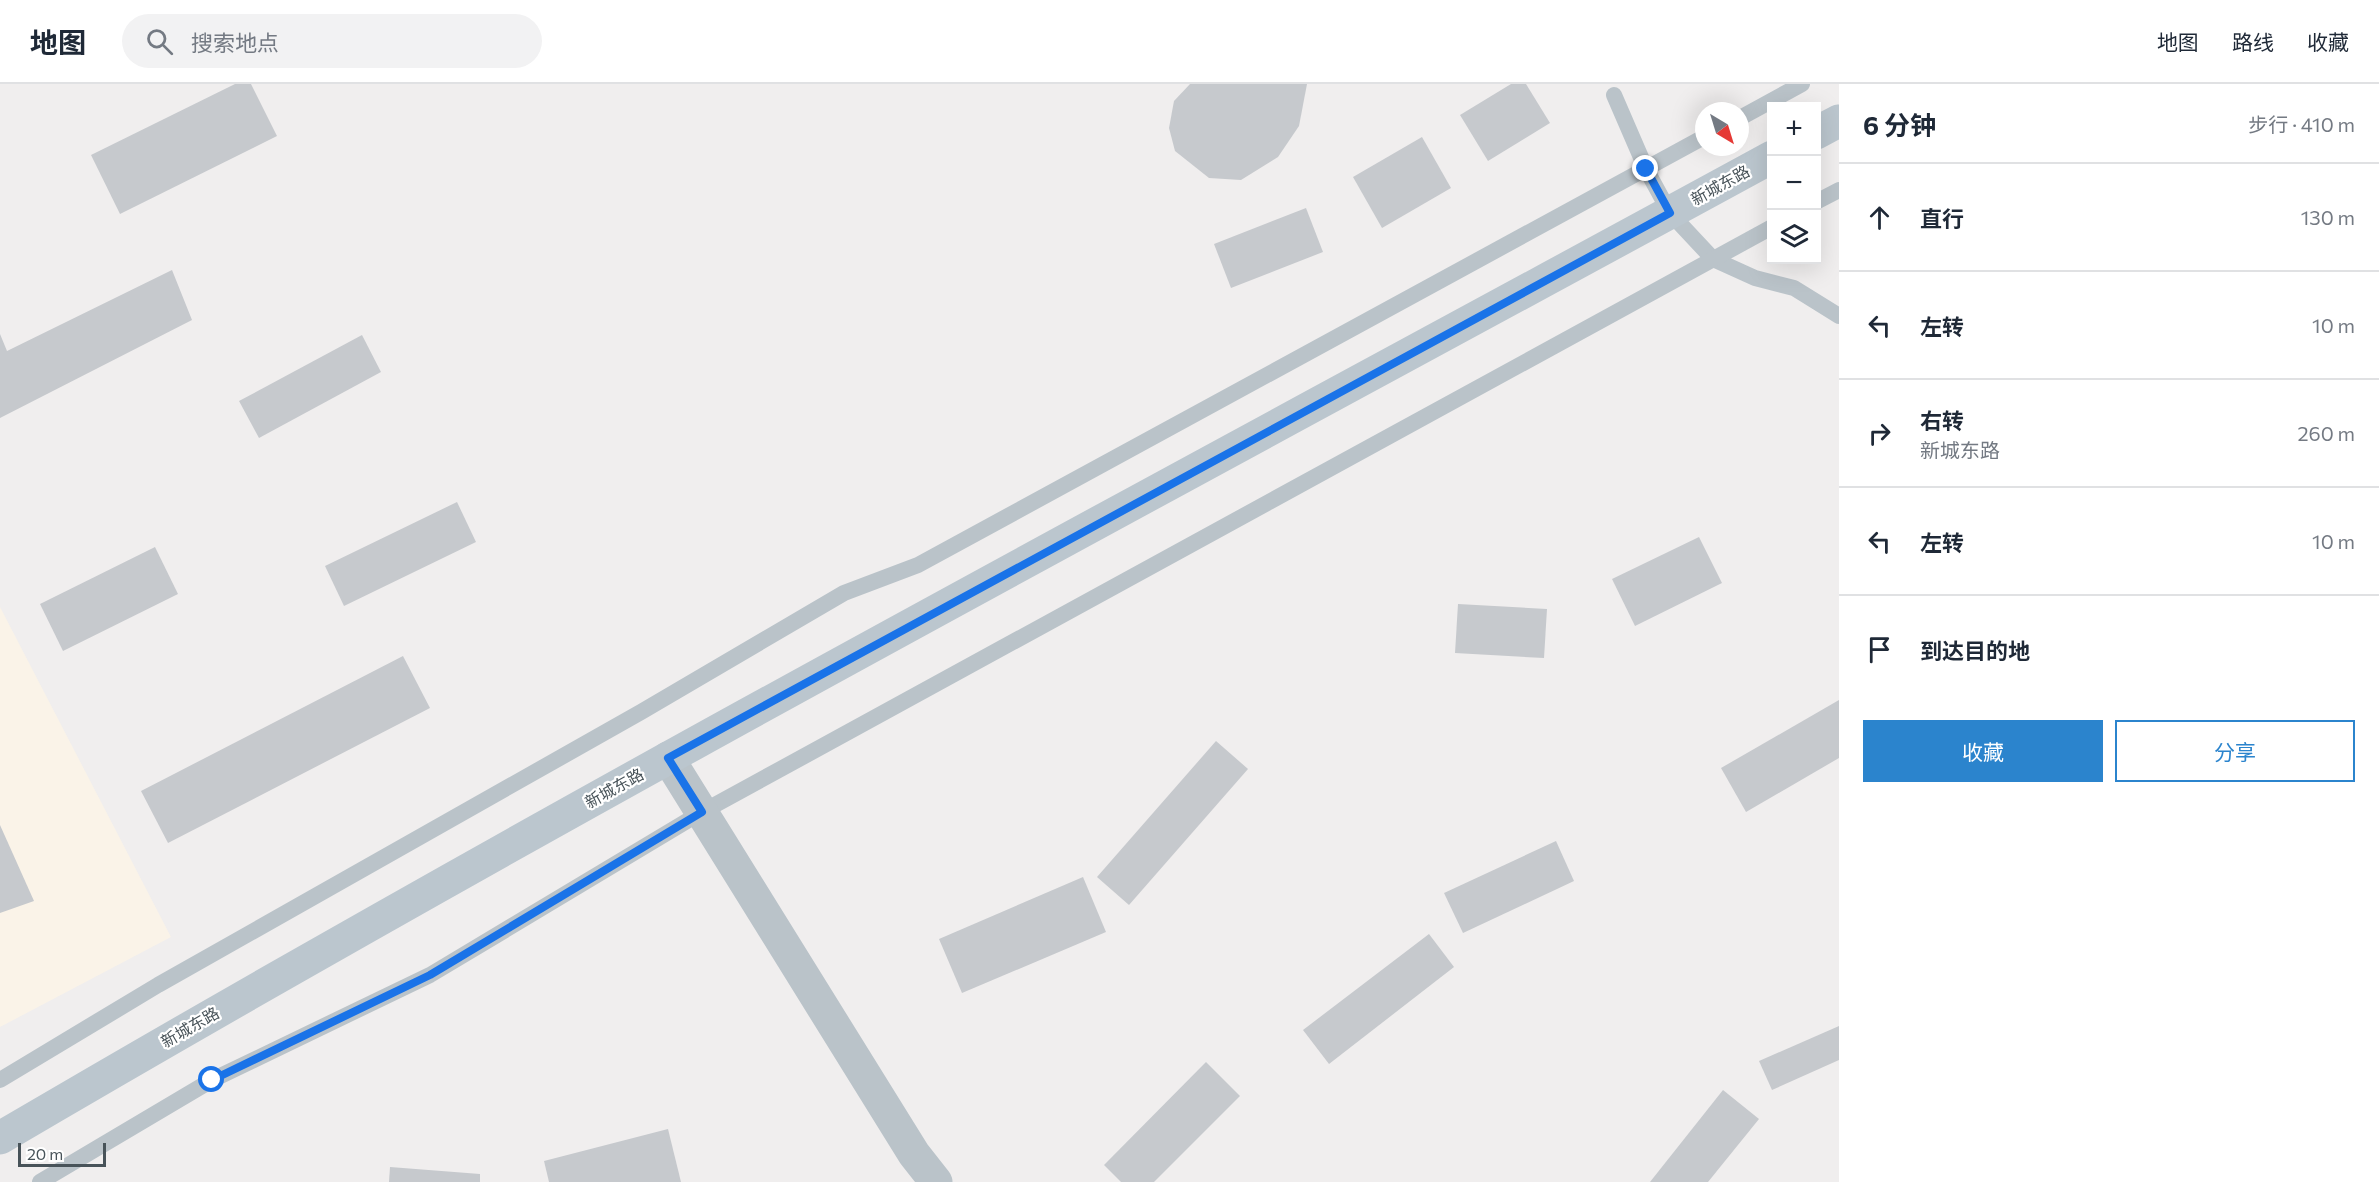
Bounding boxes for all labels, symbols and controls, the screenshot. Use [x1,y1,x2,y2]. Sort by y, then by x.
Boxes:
search box [122,14,542,68]
text: 地图 [30,25,86,59]
icon: search [143,25,176,58]
text: 搜索地点 [191,29,279,56]
text: 地图 [2157,29,2199,54]
text: 路线 [2232,29,2274,54]
text: 收藏 [2307,29,2349,54]
north arrow [1695,102,1749,156]
map controls [1767,102,1821,264]
button: + [1767,102,1821,156]
text: 6 分钟 [1863,109,1936,140]
text: 步行 · 410 m [2248,112,2355,136]
route end [1632,155,1658,181]
button: − [1767,156,1821,210]
street label: 新城东路 [1687,161,1752,208]
icon: ahead [1863,201,1896,234]
text: 直行 [1920,205,1964,232]
text: 130 m [2301,205,2355,229]
button: layers [1767,210,1821,264]
icon: left [1863,309,1896,342]
text: 左转 [1920,313,1964,340]
text: 10 m [2312,313,2355,337]
text: 右转 [1920,407,1964,434]
icon: right [1863,417,1896,450]
text: 260 m [2297,421,2355,445]
text: 新城东路 [1920,438,2000,462]
icon: left [1863,525,1896,558]
text: 左转 [1920,529,1964,556]
text: 10 m [2312,529,2355,553]
icon: arrive [1863,633,1896,666]
text: 到达目的地 [1920,637,2030,664]
button: 收藏 [1863,720,2103,782]
button: 分享 [2115,720,2355,782]
street label: 新城东路 [581,764,646,811]
street label: 新城东路 [157,1002,222,1051]
route start [198,1066,224,1092]
scale bar [18,1140,106,1168]
text: 20 m [27,1144,63,1163]

